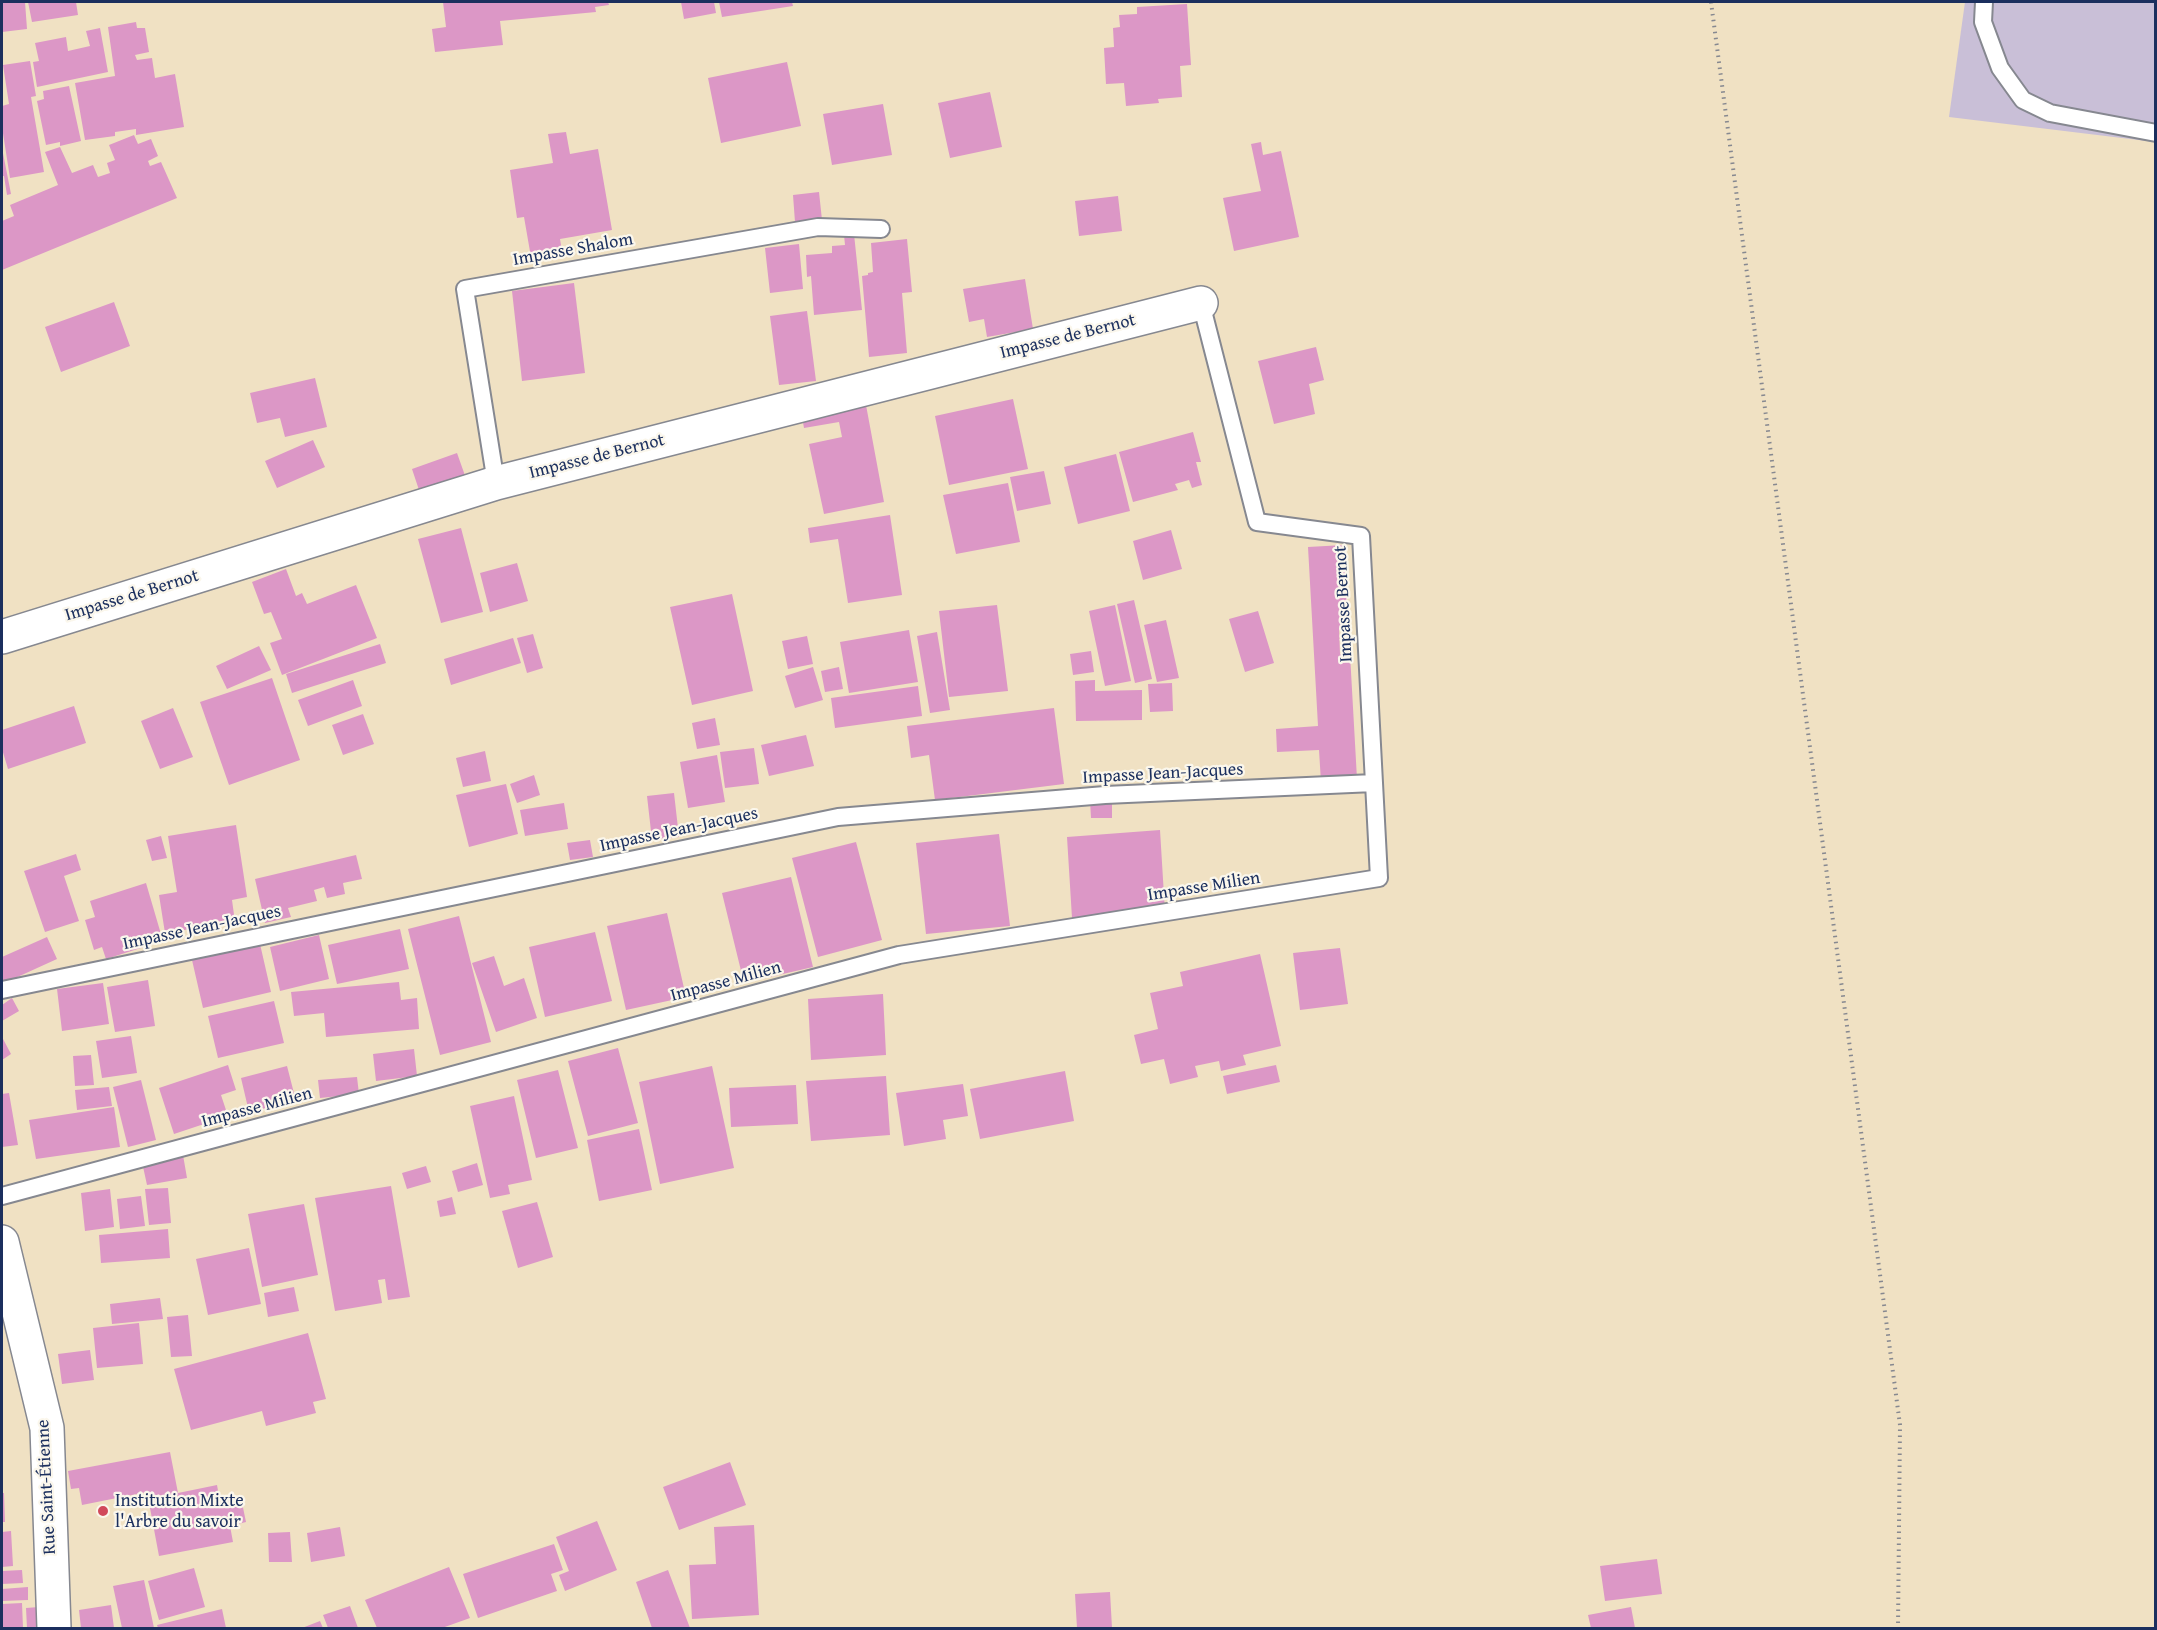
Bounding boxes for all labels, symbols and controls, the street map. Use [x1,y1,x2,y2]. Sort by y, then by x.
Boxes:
street label: Impasse Shalom [511,229,635,271]
street label: Impasse de Bernot [998,310,1138,364]
street label: Impasse de Bernot [527,430,667,484]
street label: Impasse Bernot [1330,545,1358,663]
street label: Impasse de Bernot [62,565,202,627]
street label: Impasse Jean-Jacques [1082,759,1244,789]
street label: Impasse Jean-Jacques [598,803,760,857]
street label: Impasse Milien [1146,867,1262,907]
street label: Impasse Jean-Jacques [121,901,283,955]
street label: Impasse Milien [668,957,784,1007]
street label: Impasse Milien [199,1083,315,1133]
street label: Rue Saint-Étienne [33,1419,61,1555]
place label: Institution Mixte l'Arbre du savoir [115,1490,244,1532]
marker: Institution Mixte l'Arbre du savoir [96,1504,110,1518]

